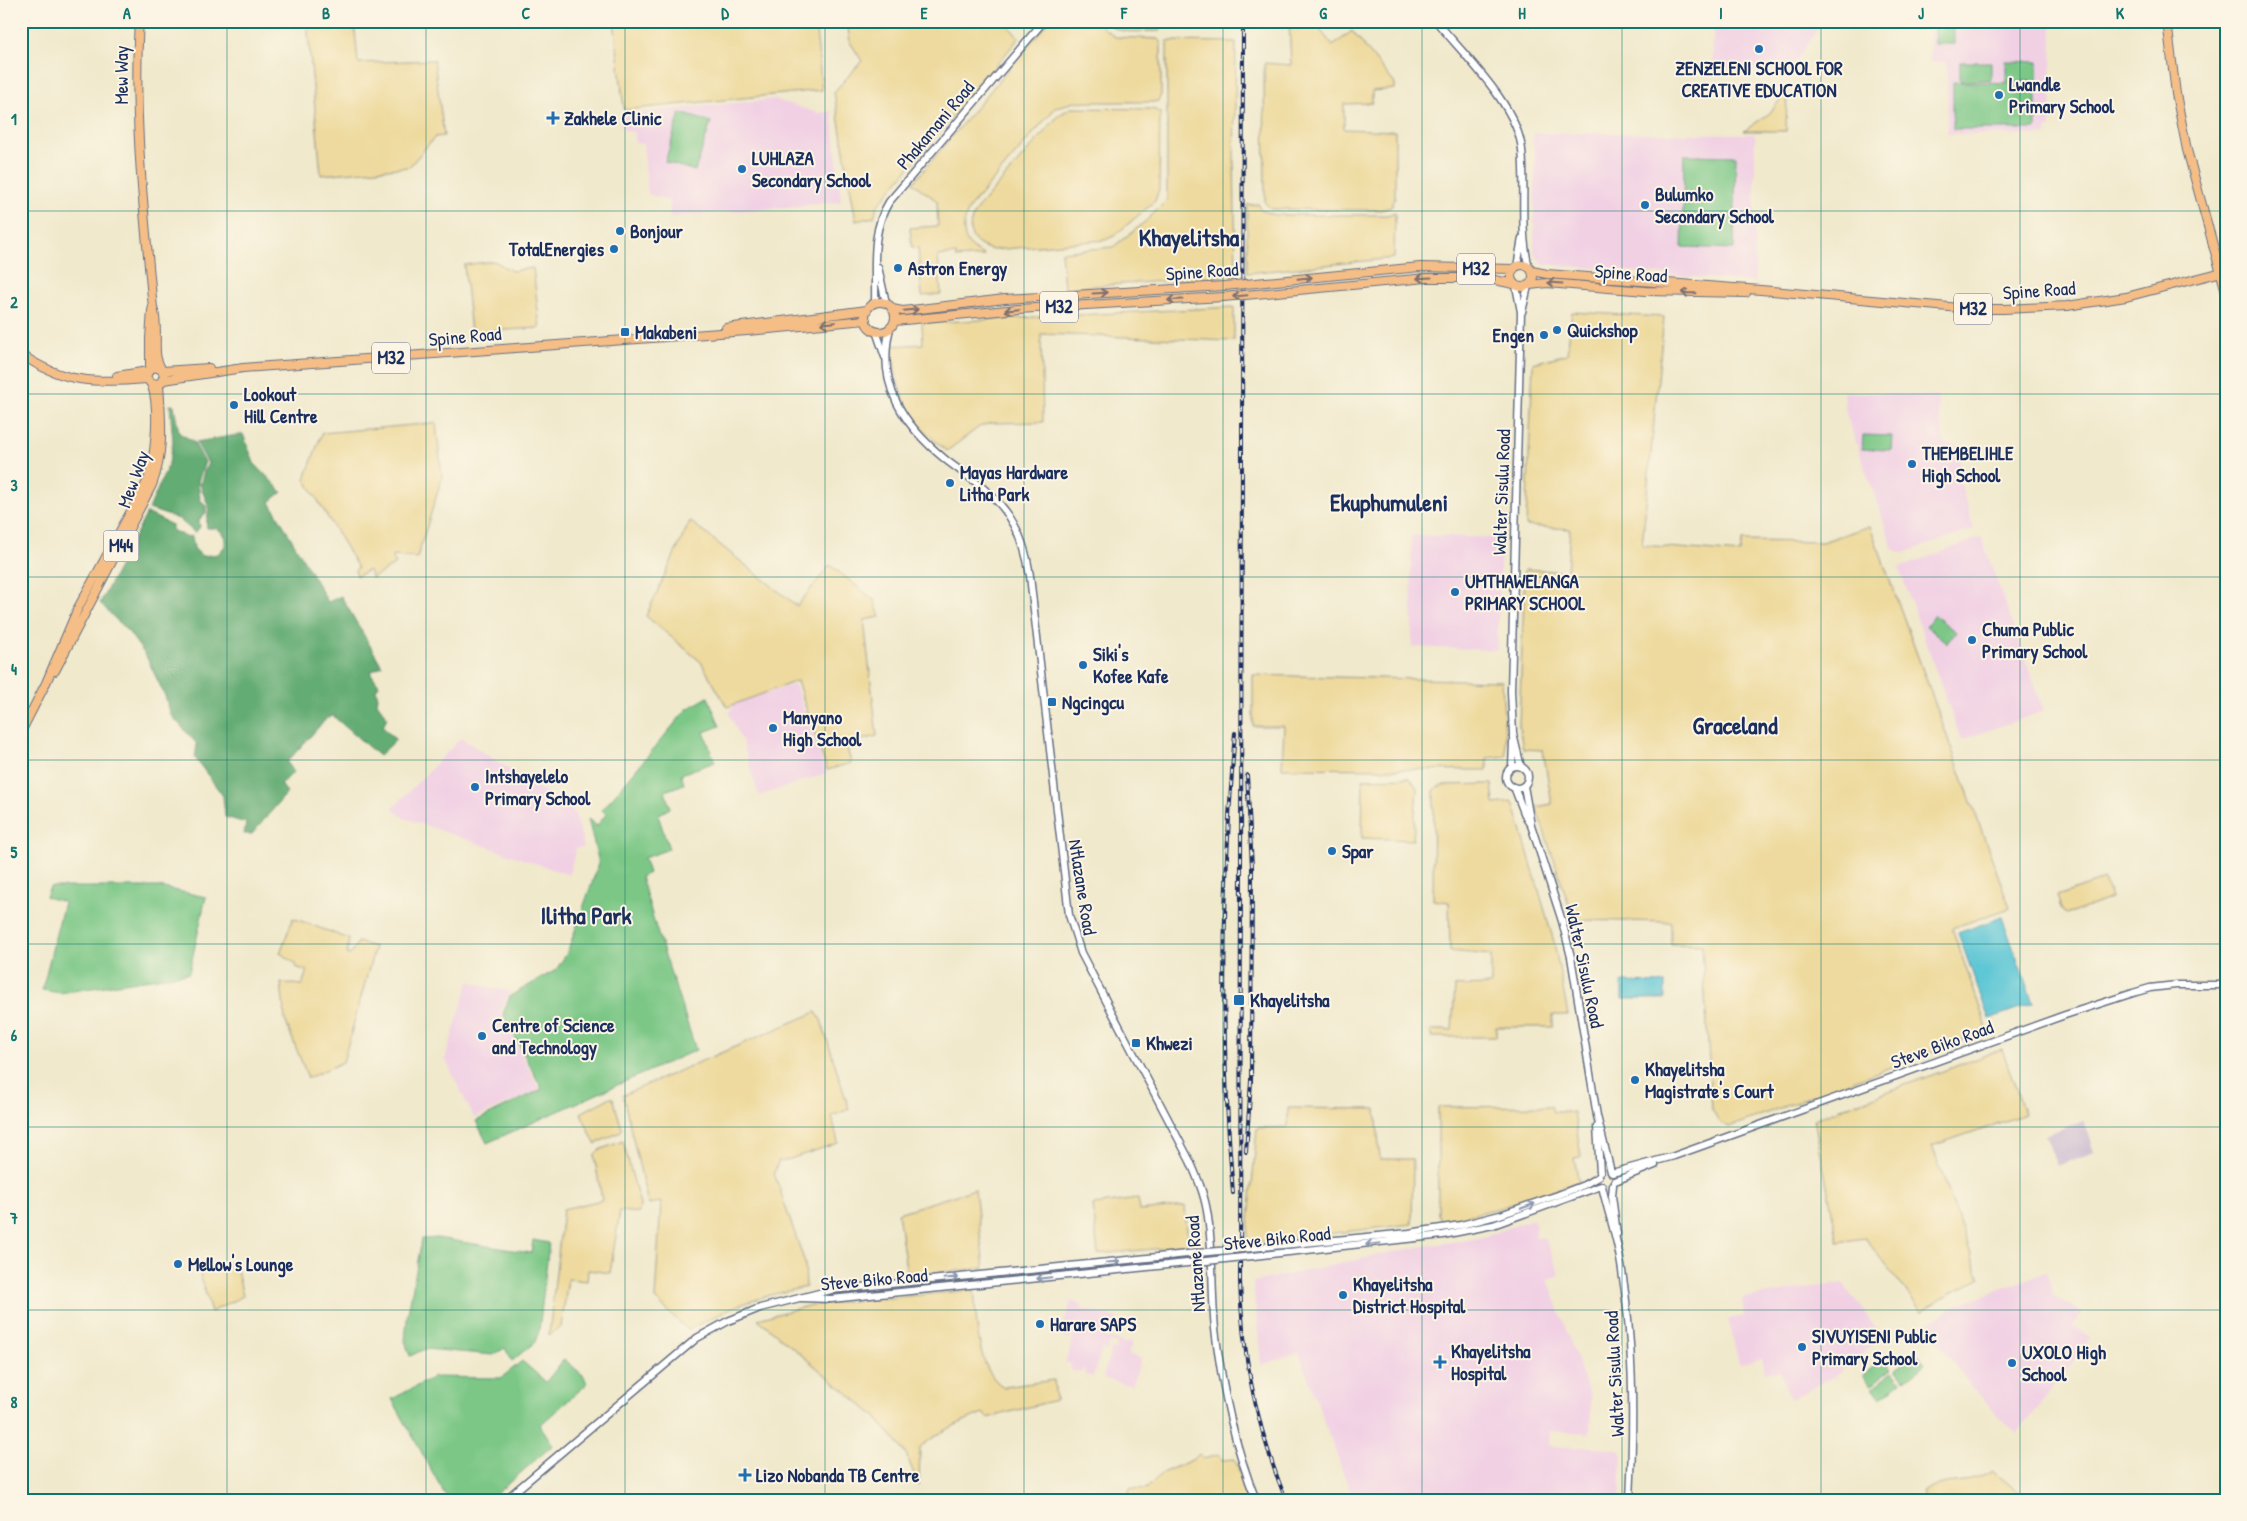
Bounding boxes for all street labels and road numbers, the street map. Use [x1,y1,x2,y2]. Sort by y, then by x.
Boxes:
street label: Mew Way [108,45,134,105]
street label: Phakamani Road [890,75,980,175]
road number: M32 [1457,253,1495,284]
street label: Spine Road [1165,255,1240,287]
street label: Spine Road [1594,257,1669,289]
street label: Spine Road [2002,274,2077,306]
road number: M32 [1040,292,1078,322]
road number: M32 [1954,294,1992,324]
street label: Spine Road [428,320,503,352]
road number: M32 [372,342,410,373]
street label: Walter Sisulu Road [1486,428,1516,555]
street label: Mew Way [111,447,155,511]
road number: M44 [104,530,138,562]
street label: Ntlazane Road [1063,837,1103,937]
street label: Walter Sisulu Road [1559,902,1611,1031]
street label: Steve Biko Road [1887,1013,1997,1075]
street label: Ntlazane Road [1179,1214,1211,1313]
street label: Steve Biko Road [1222,1219,1332,1257]
street label: Steve Biko Road [819,1261,929,1297]
street label: Walter Sisulu Road [1598,1310,1630,1438]

